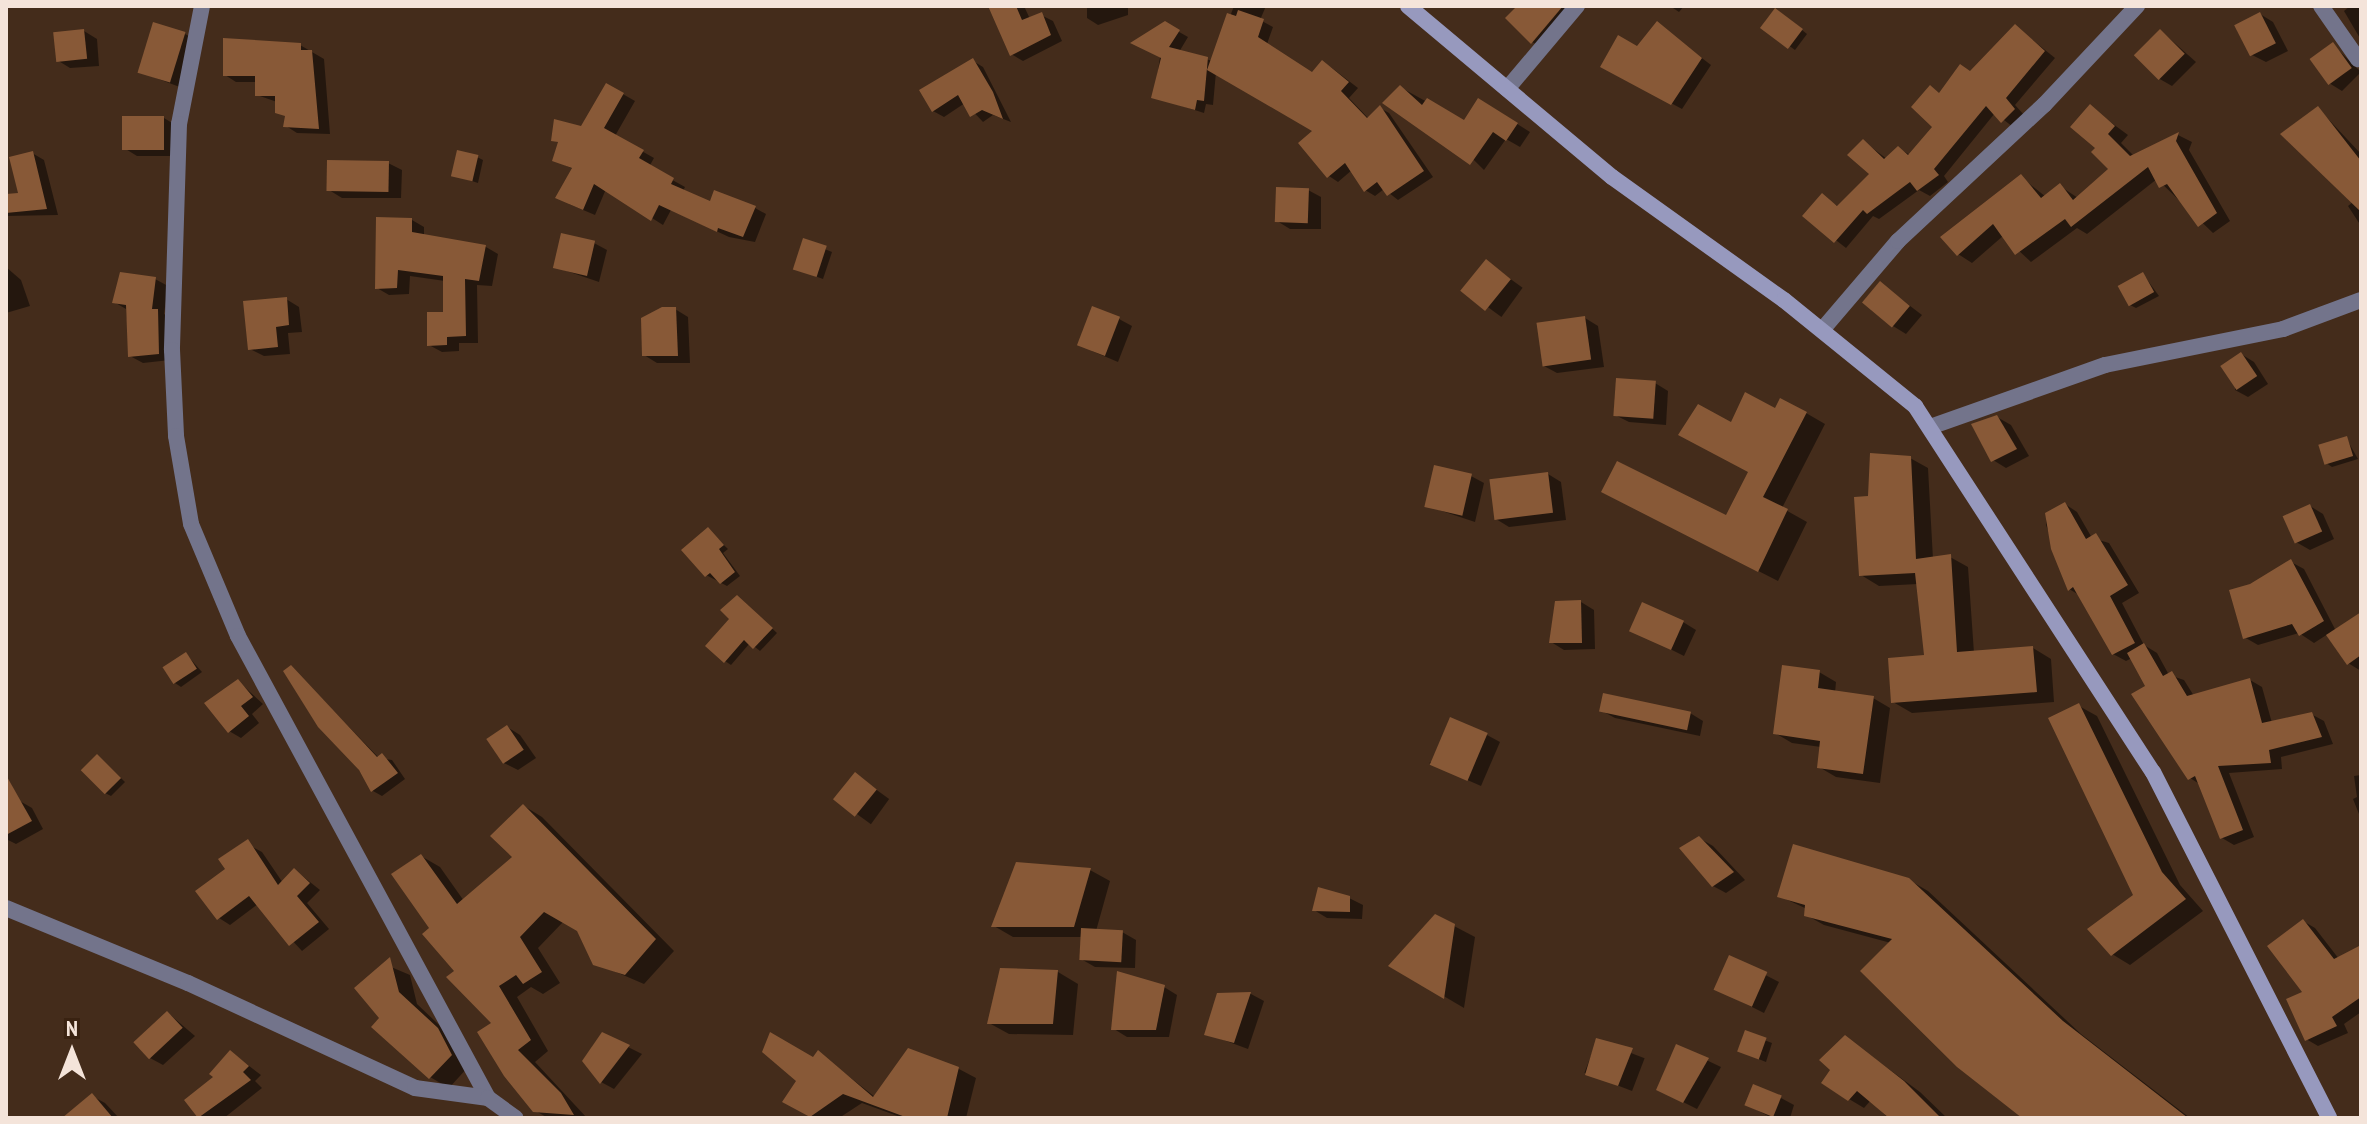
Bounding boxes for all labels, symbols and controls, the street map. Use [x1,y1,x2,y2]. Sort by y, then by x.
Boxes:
north arrow [32,1012,112,1092]
text: N [66,1014,78,1042]

